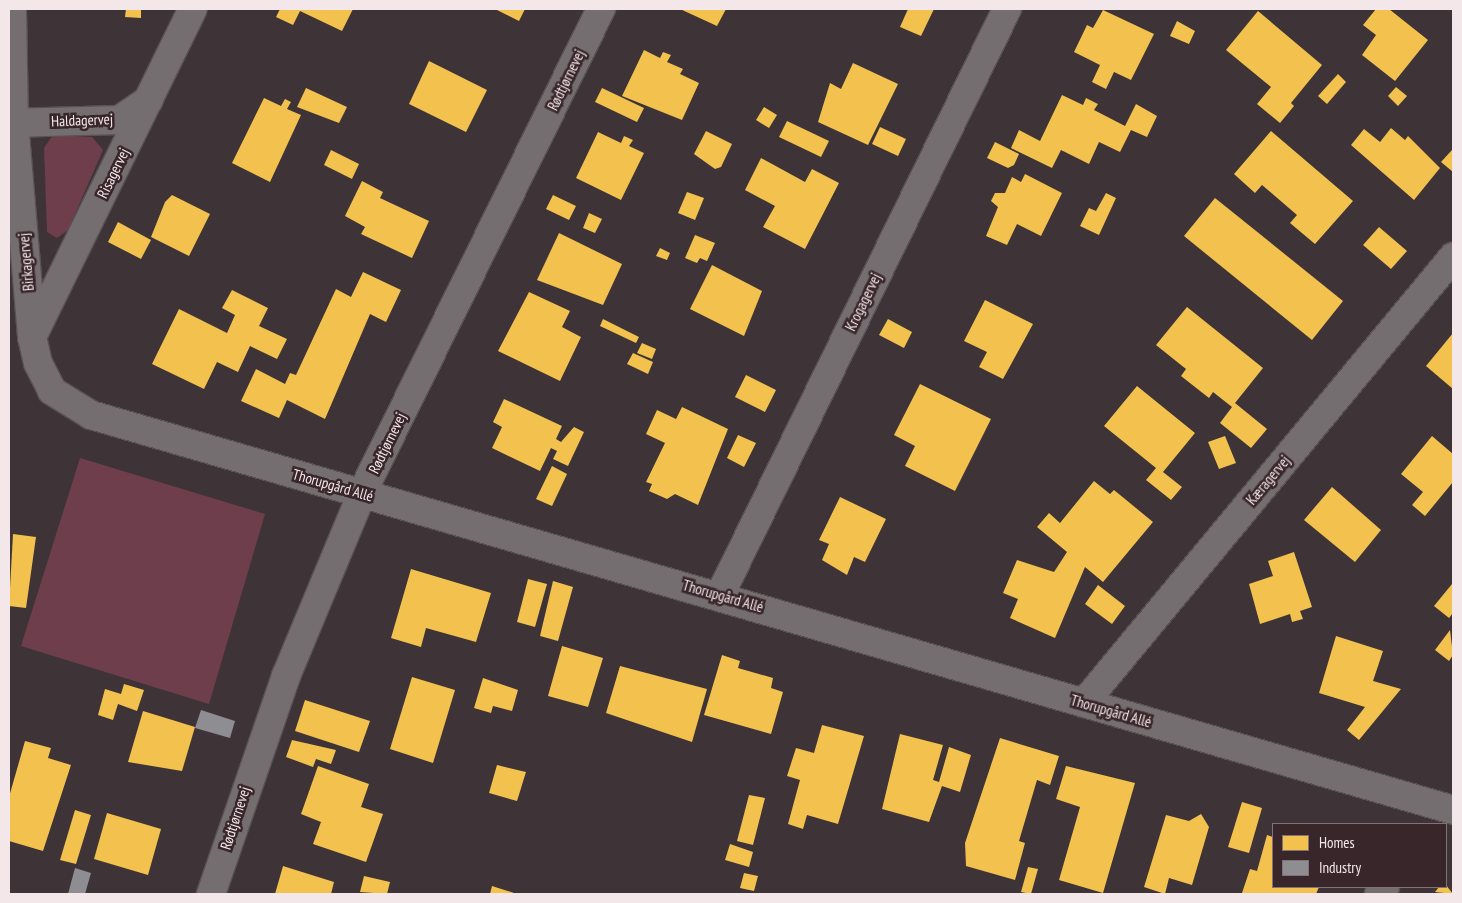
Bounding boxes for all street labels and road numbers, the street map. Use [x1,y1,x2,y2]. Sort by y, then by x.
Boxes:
street label: Rødtjørnevej [544,47,588,113]
street label: Haldagervej [51,110,113,130]
street label: Risagervej [93,145,133,201]
street label: Birkagervej [14,232,38,292]
street label: Krogagervej [841,270,885,334]
street label: Rødtjørnevej [365,410,409,476]
street label: Kæragervej [1242,452,1294,508]
street label: Thorupgård Allé [290,465,376,505]
street label: Thorupgård Allé [680,576,766,616]
street label: Thorupgård Allé [1068,691,1154,731]
street label: Rødtjørnevej [216,784,254,852]

